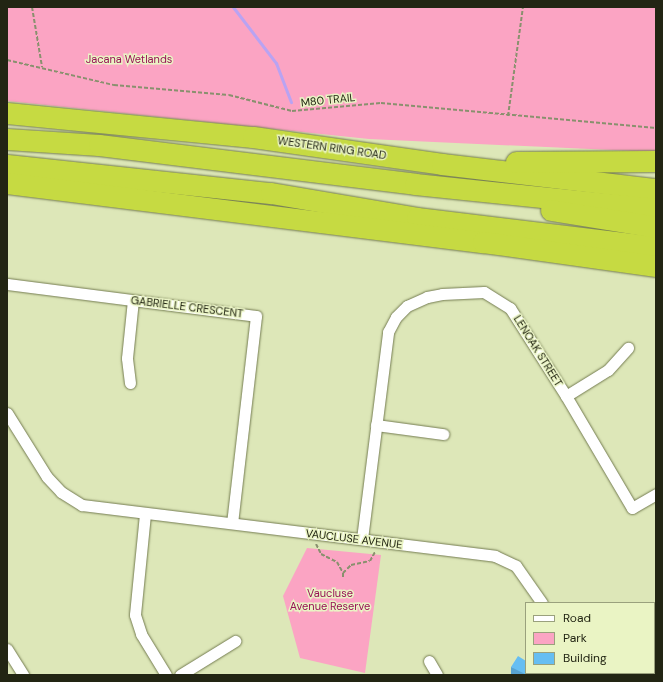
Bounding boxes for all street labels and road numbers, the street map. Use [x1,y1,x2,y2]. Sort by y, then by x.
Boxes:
street label: M80 TRAIL [300,91,356,109]
street label: WESTERN RING ROAD [277,134,387,162]
street label: GABRIELLE CRESCENT [130,294,244,320]
street label: LENOAK STREET [511,313,565,389]
street label: VAUCLUSE AVENUE [305,527,403,551]

